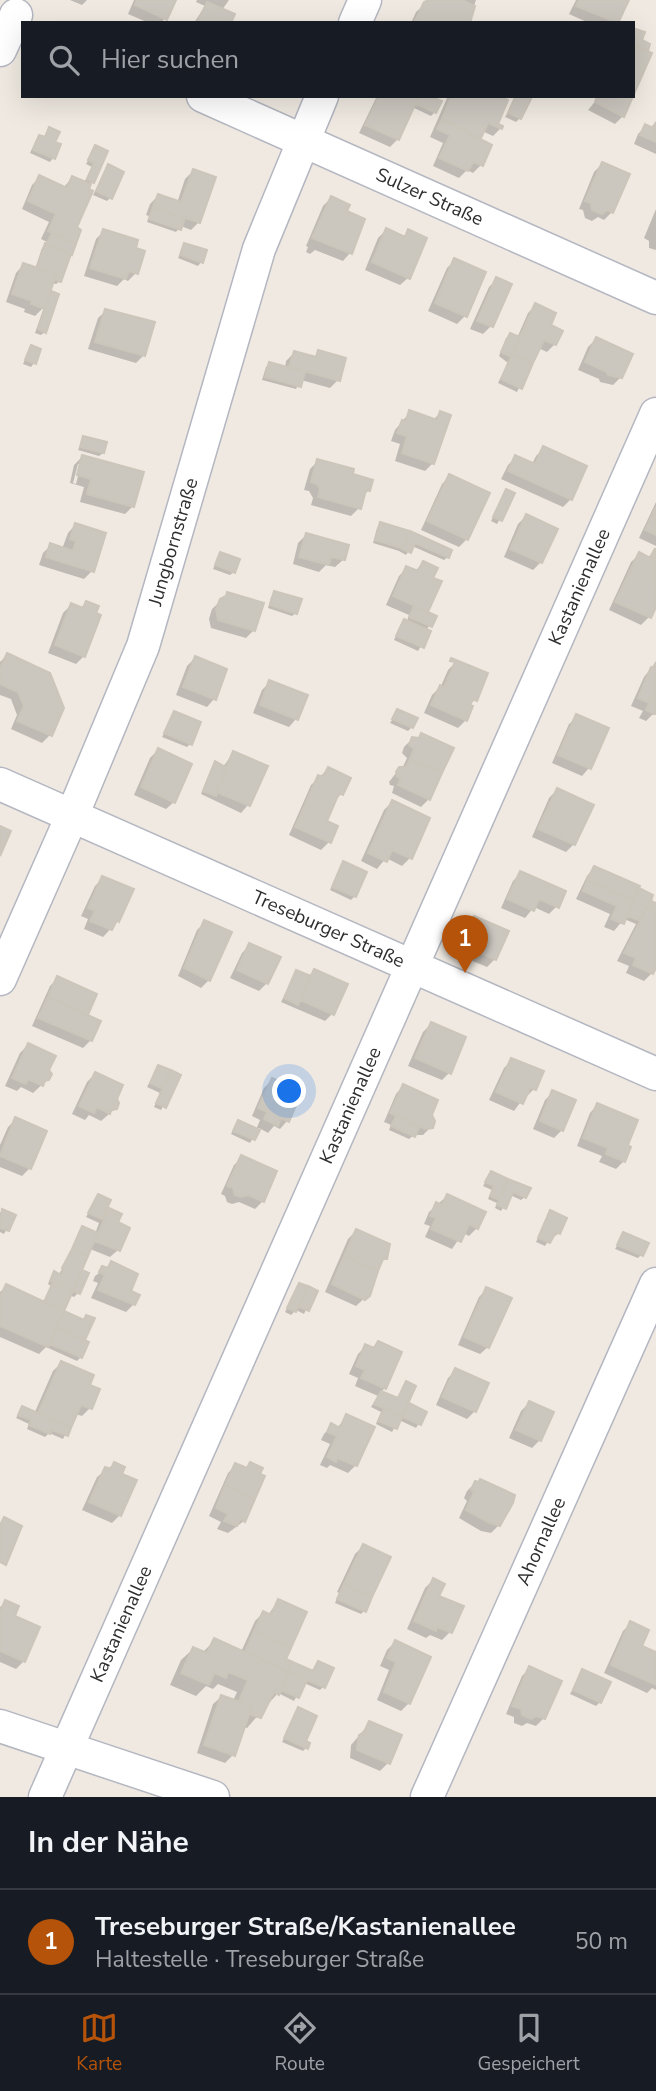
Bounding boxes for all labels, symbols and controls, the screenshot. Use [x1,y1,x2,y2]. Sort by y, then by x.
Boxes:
search box [21,21,635,98]
icon: search [45,41,83,79]
text: Hier suchen [101,42,239,77]
street label: Sulzer Straße [372,162,487,232]
street label: Jungbornstraße [142,475,204,610]
street label: Kastanienallee [542,524,617,649]
street label: Treseburger Straße [248,884,409,974]
pin: 1 [442,915,488,973]
street label: Kastanienallee [313,1043,388,1168]
your location [272,1074,306,1108]
street label: Ahornallee [510,1493,572,1590]
street label: Kastanienallee [84,1562,159,1687]
text: In der Nähe [28,1822,189,1863]
text: Treseburger Straße/Kastanienallee [95,1909,516,1944]
text: 1 [44,1926,58,1957]
text: 50 m [575,1926,628,1957]
text: Haltestelle · Treseburger Straße [95,1944,424,1975]
tab: Karte [76,2009,122,2077]
tab: Route [275,2009,325,2077]
tab: Gespeichert [477,2009,580,2077]

